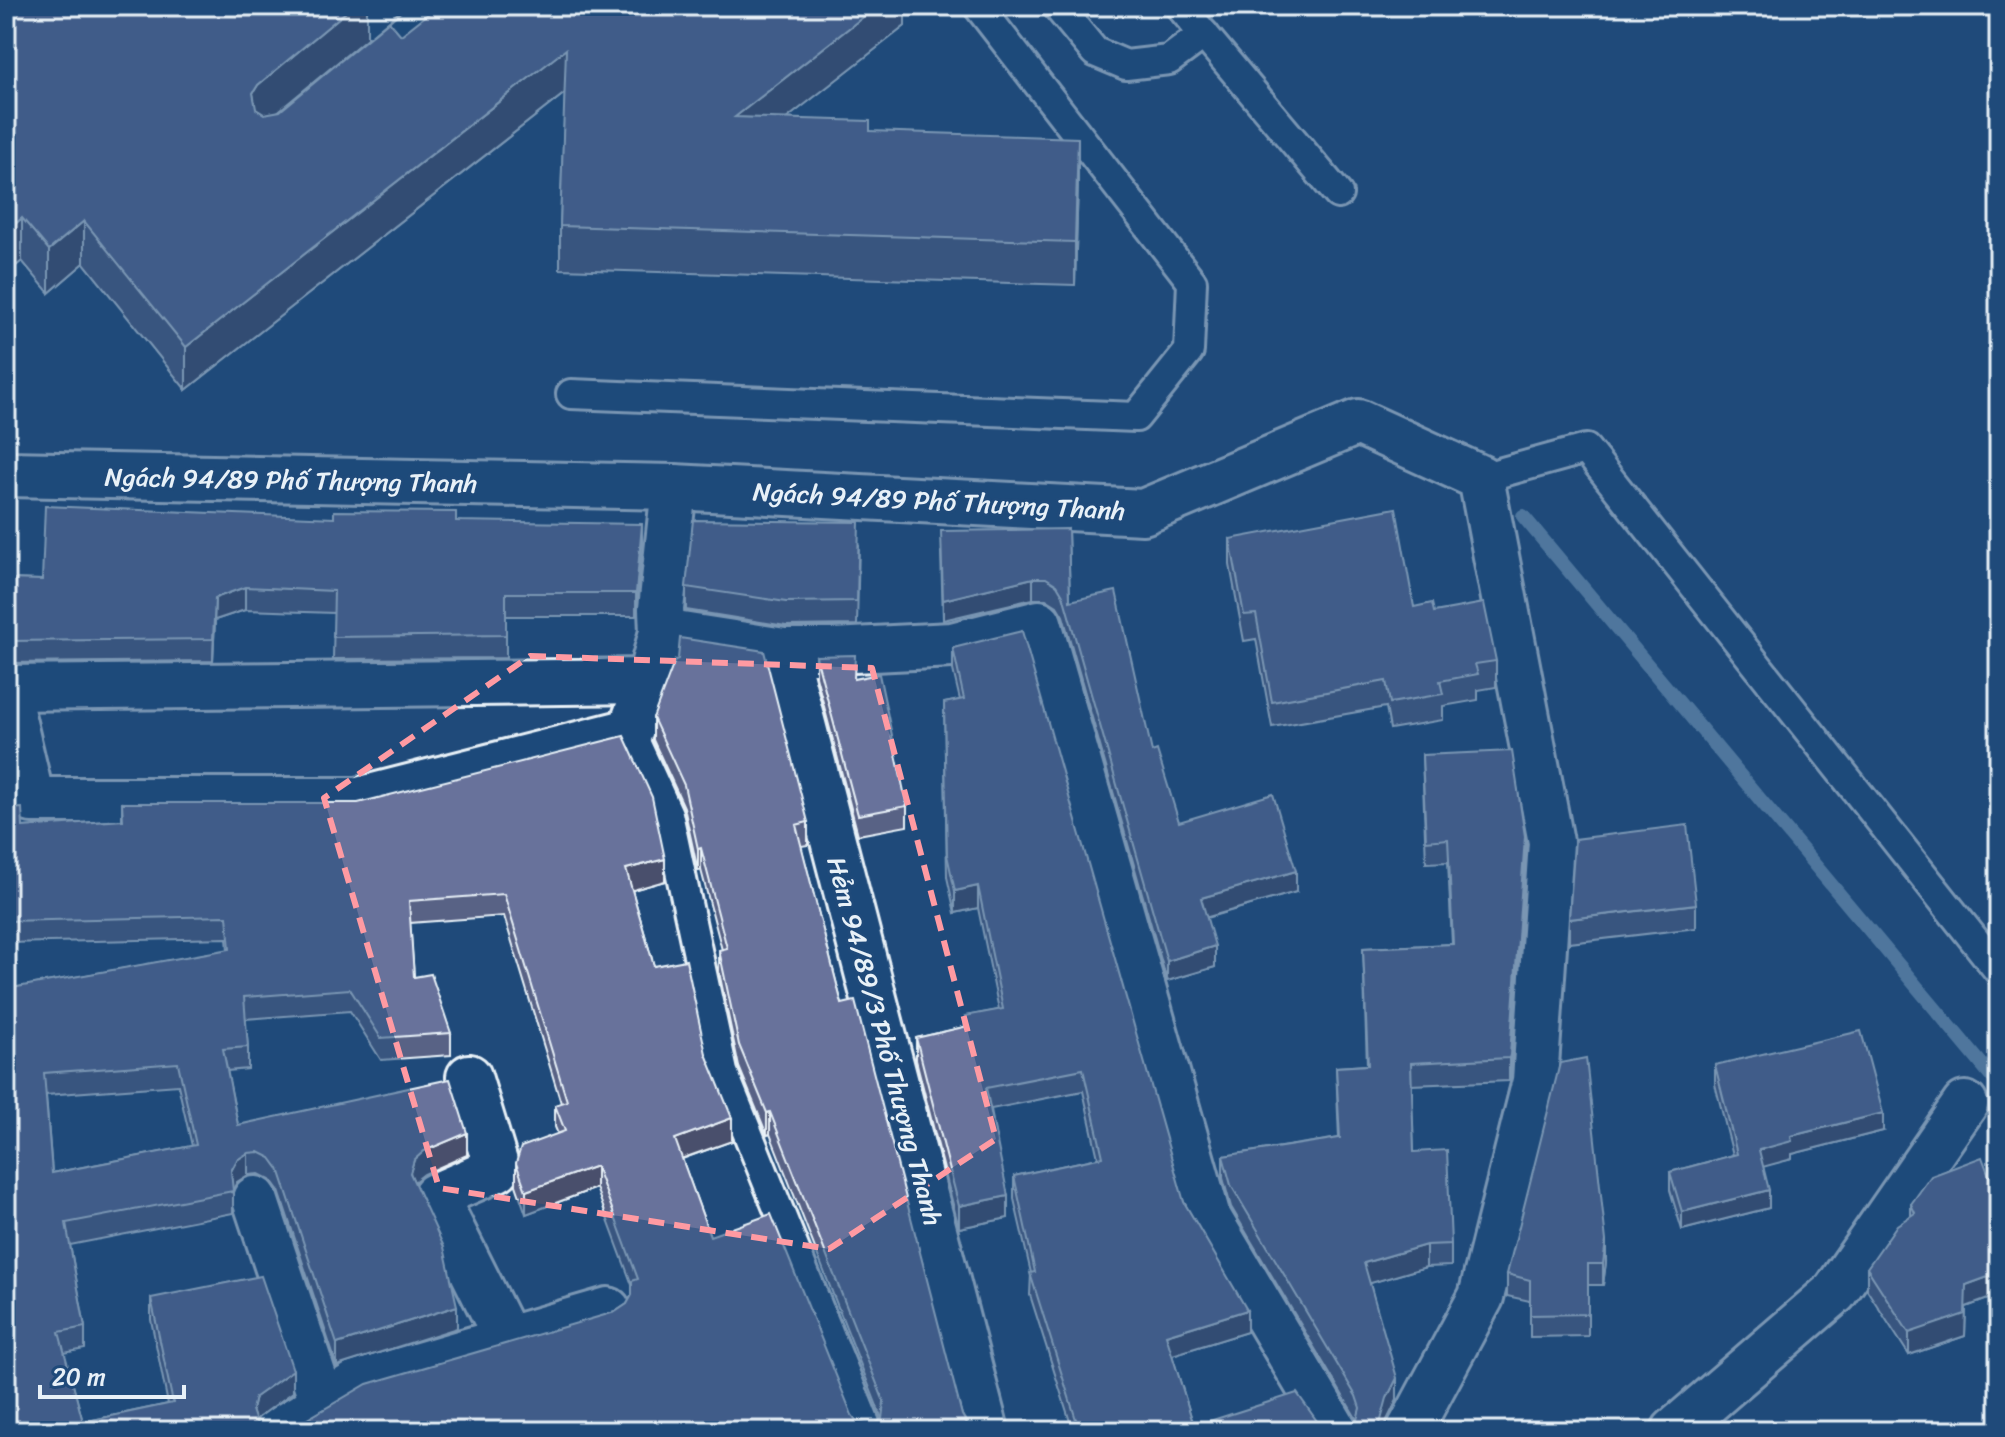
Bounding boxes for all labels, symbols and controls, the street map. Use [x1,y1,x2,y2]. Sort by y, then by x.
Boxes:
street label: Ngách 94/89 Phố Thượng Thanh [104,454,478,506]
street label: Ngách 94/89 Phố Thượng Thanh [752,468,1126,534]
street label: Hẻm 94/89/3 Phố Thượng Thanh [814,851,956,1231]
scale bar [40,1349,184,1399]
text: 20 m [52,1356,106,1398]

